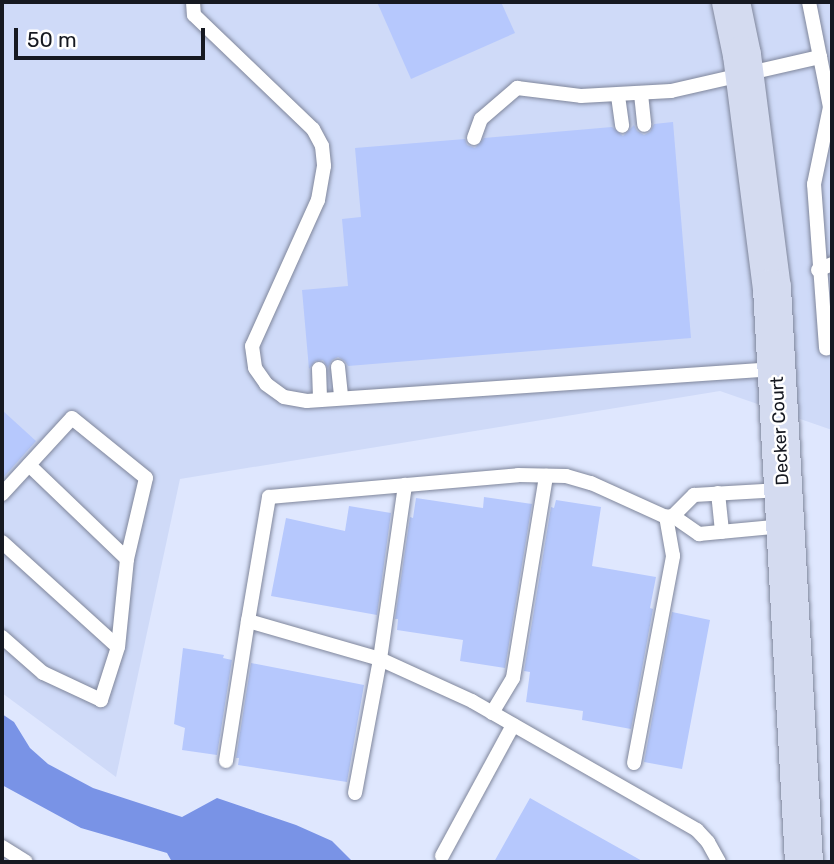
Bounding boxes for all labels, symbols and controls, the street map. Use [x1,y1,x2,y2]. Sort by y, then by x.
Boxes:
scale bar [18,14,208,58]
text: 50 m [27,27,77,52]
street label: Decker Court [766,376,794,486]

